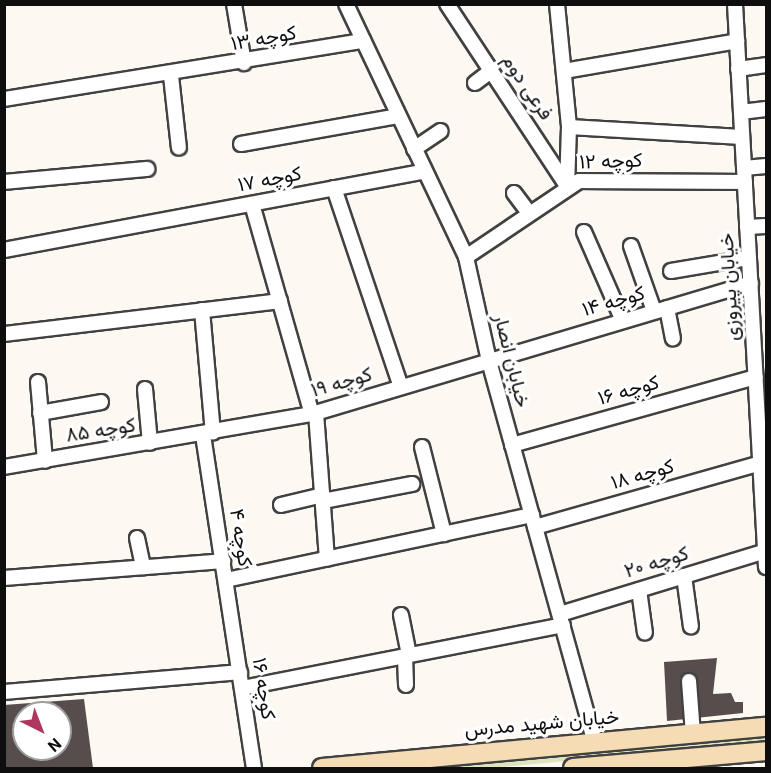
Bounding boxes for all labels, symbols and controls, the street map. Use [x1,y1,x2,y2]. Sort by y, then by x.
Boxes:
street label: کوچه ۱۳ [229,22,299,58]
street label: فرعی دوم [495,50,557,126]
street label: کوچه ۱۲ [579,150,643,176]
street label: کوچه ۱۷ [236,163,304,199]
street label: خیابان پیروزی [716,232,746,342]
street label: کوچه ۱۴ [580,283,648,323]
street label: خیابان انصار [487,312,533,410]
street label: کوچه ۱۹ [309,364,375,404]
street label: کوچه ۱۶ [596,372,662,412]
street label: کوچه ۸۵ [64,415,138,449]
street label: کوچه ۱۸ [609,456,677,496]
street label: کوچه ۴ [223,507,255,569]
street label: کوچه ۲۰ [622,543,692,585]
street label: کوچه ۱۶ [245,656,279,722]
north arrow [12,701,72,761]
street label: خیابان شهید مدرس [464,706,620,744]
text: N [40,730,66,756]

